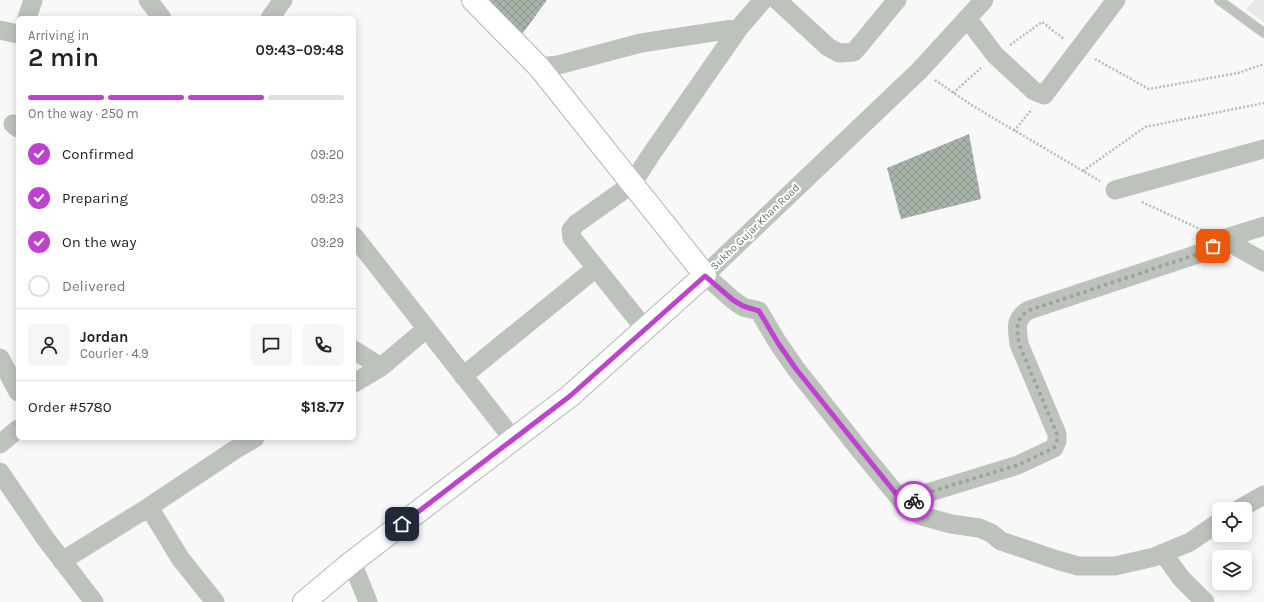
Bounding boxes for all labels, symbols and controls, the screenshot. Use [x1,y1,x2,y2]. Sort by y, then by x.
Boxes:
text: Arriving in [28,28,89,43]
text: 09:43–09:48 [256,41,344,59]
text: 2 min [28,42,99,73]
text: On the way · 250 m [28,106,139,121]
icon: check [28,143,50,165]
text: Confirmed [62,145,134,163]
text: 09:20 [310,147,344,162]
street label: Sukho Gujar Khan Road [708,181,802,273]
icon: check [28,187,50,209]
text: Preparing [62,189,128,207]
text: 09:23 [311,191,344,206]
pin [1196,229,1230,263]
icon: check [28,231,50,253]
text: On the way [62,233,136,251]
text: 09:29 [311,235,344,250]
icon: bag [1202,235,1224,257]
text: Delivered [62,277,126,295]
button: person [28,324,70,366]
button: chat [250,324,292,366]
button: phone [302,324,344,366]
text: Jordan [80,328,128,346]
text: Courier · 4.9 [80,346,149,361]
text: Order #5780 [28,398,112,416]
text: $18.77 [300,398,344,416]
courier [894,481,934,521]
icon: bike [903,490,925,512]
map controls [1212,502,1252,590]
button: locate [1212,502,1252,542]
pin [385,507,419,541]
icon: home [391,513,413,535]
button: layers [1212,550,1252,590]

